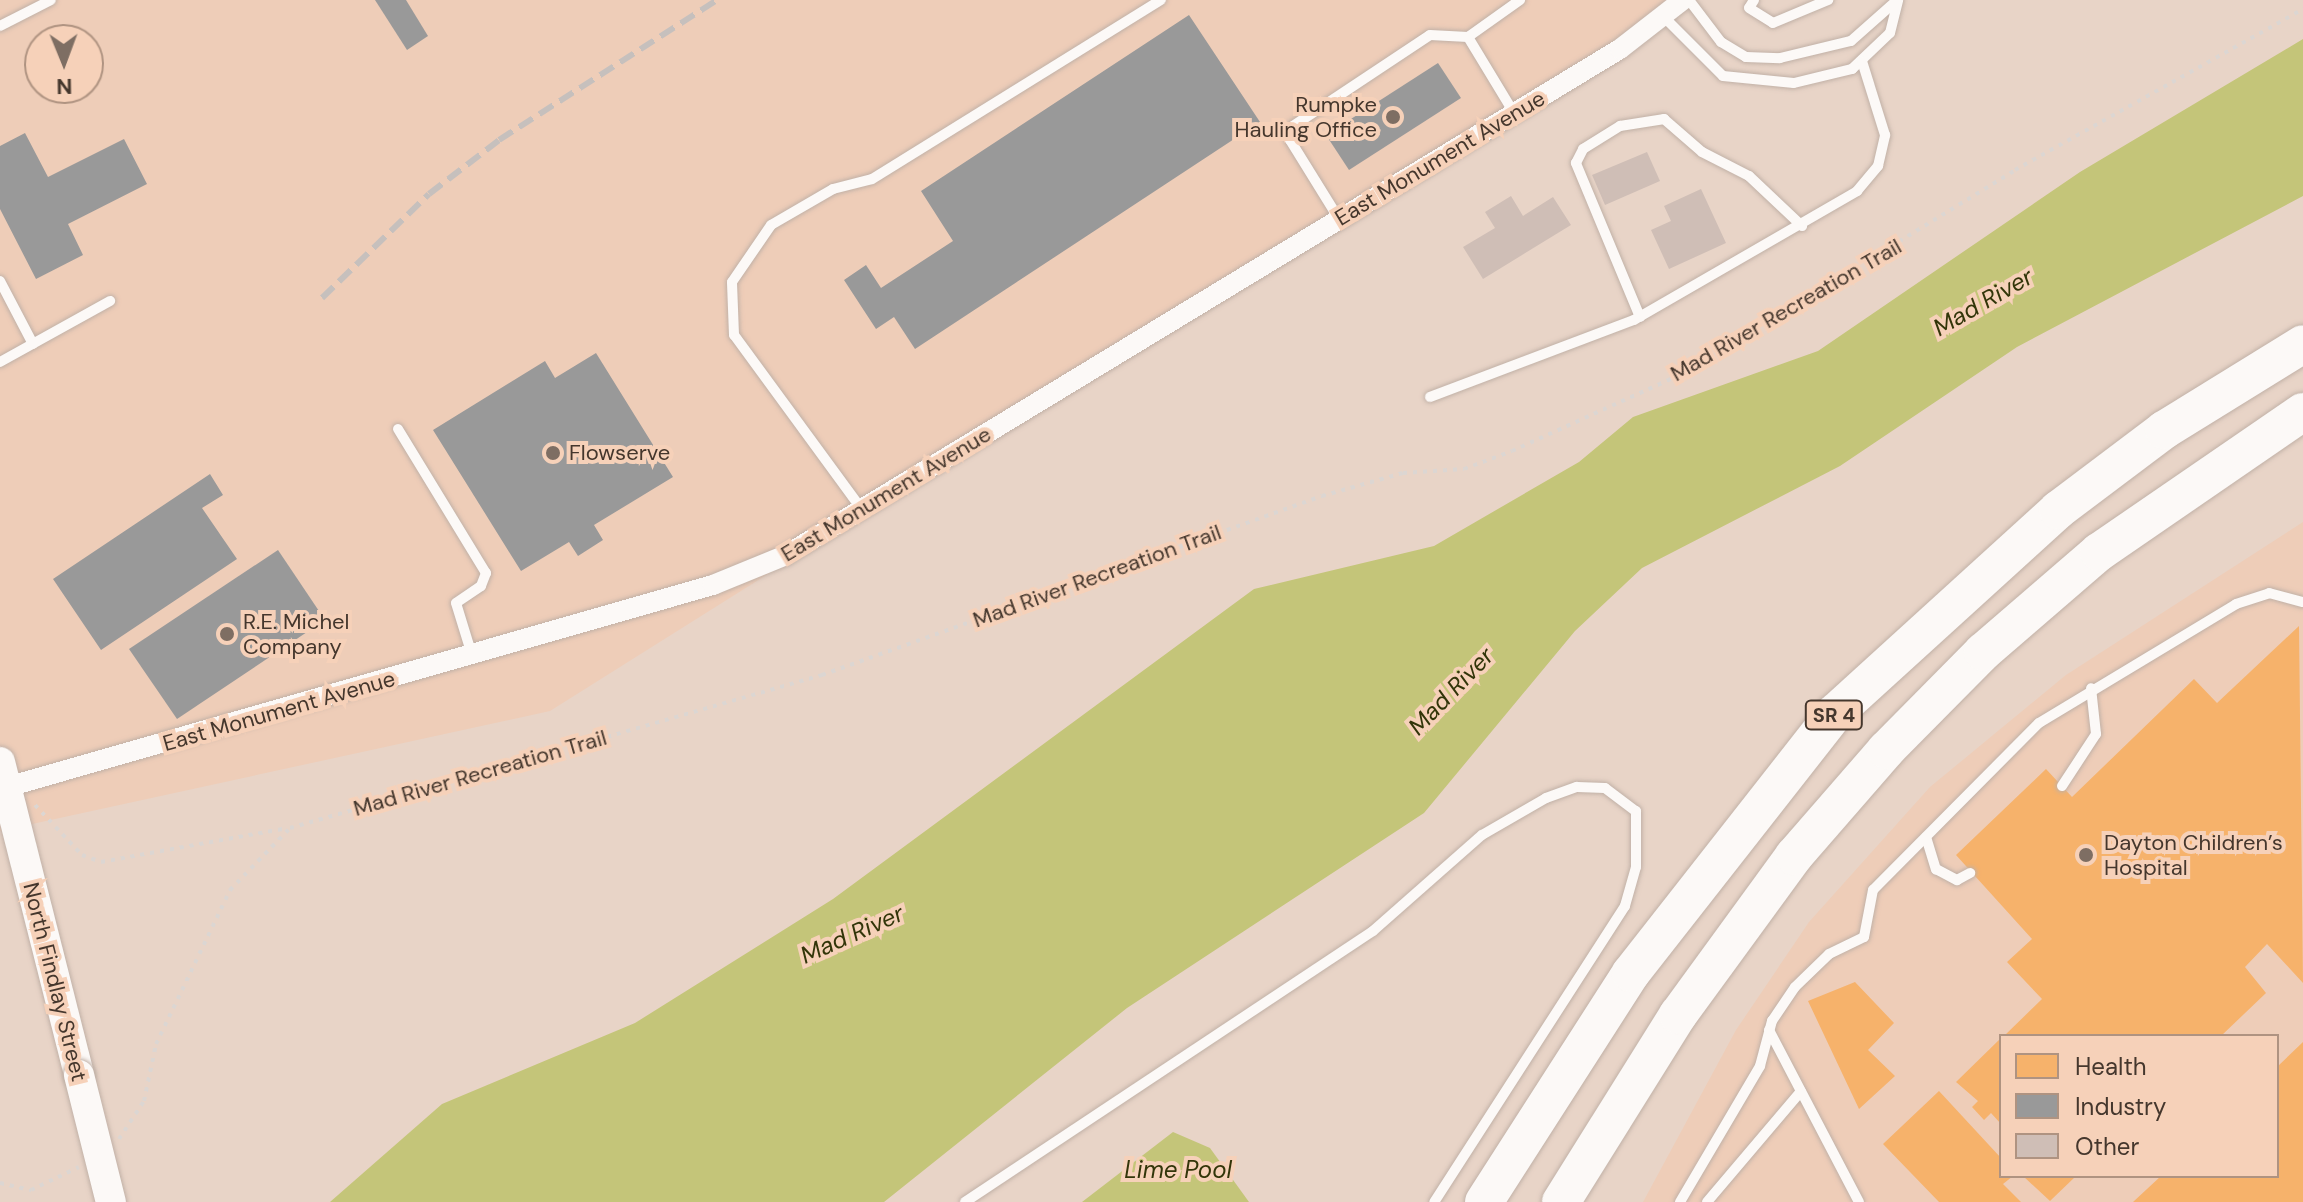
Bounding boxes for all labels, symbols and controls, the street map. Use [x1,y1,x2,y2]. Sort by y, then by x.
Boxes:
north arrow [24,24,104,104]
text: N [56,72,73,101]
street label: East Monument Avenue [1330,85,1550,231]
place label: Rumpke Hauling Office [1235,91,1377,142]
marker: Rumpke Hauling Office [1384,108,1402,126]
street label: Mad River Recreation Trail [1666,233,1906,387]
water label: Mad River [1928,262,2038,342]
street label: East Monument Avenue [776,421,996,567]
place label: Flowserve [569,440,670,466]
marker: Flowserve [544,444,562,462]
street label: Mad River Recreation Trail [969,519,1225,633]
place label: R.E. Michel Company [243,608,349,660]
marker: R.E. Michel Company [218,625,236,643]
water label: Mad River [1402,641,1500,741]
street label: East Monument Avenue [160,665,398,757]
road number: SR 4 [1804,699,1864,731]
street label: Mad River Recreation Trail [350,724,610,822]
place label: Dayton Children’s Hospital [2104,829,2283,880]
marker: Dayton Children’s Hospital [2075,844,2097,866]
street label: North Findlay Street [18,880,92,1084]
water label: Mad River [796,898,908,970]
legend [1999,1034,2279,1178]
text: Health [2075,1051,2147,1082]
text: Industry [2075,1091,2166,1122]
text: Other [2075,1131,2139,1162]
water label: Lime Pool [1124,1156,1232,1184]

